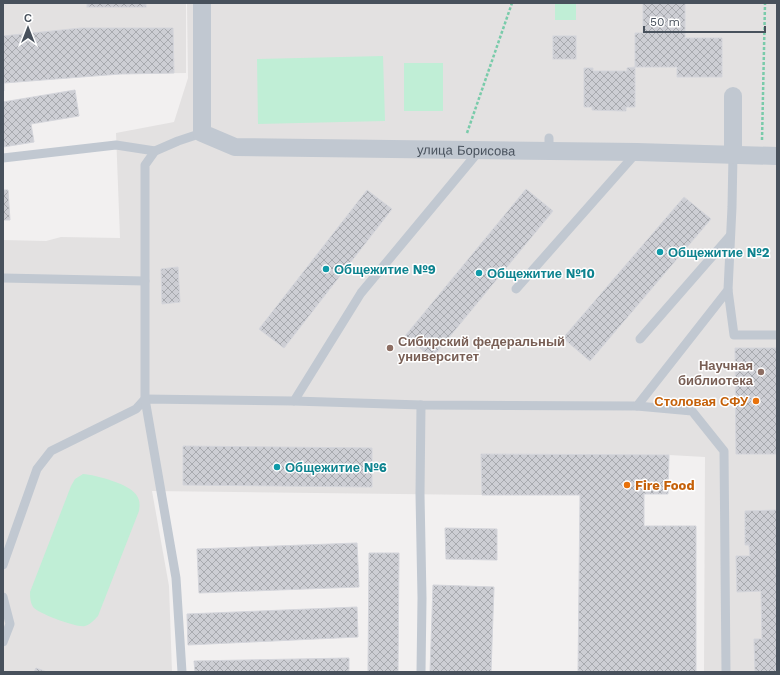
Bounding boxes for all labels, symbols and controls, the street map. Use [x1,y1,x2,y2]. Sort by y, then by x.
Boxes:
north arrow [8,8,48,48]
scale bar [644,8,765,34]
text: С [24,12,32,25]
text: 50 m [650,15,680,29]
street label: улица Борисова [417,142,516,158]
place label: Общежитие №2 [668,245,770,260]
marker: Общежитие №2 [655,247,665,257]
place label: Общежитие №9 [334,262,436,277]
marker: Общежитие №9 [321,264,331,274]
place label: Общежитие №10 [487,266,595,281]
marker: Общежитие №10 [474,268,484,278]
place label: Сибирский федеральный университет [398,334,565,364]
marker: Сибирский федеральный университет [385,343,395,353]
place label: Научная библиотека [678,358,754,388]
marker: Научная библиотека [756,367,766,377]
place label: Столовая СФУ [654,394,749,409]
marker: Столовая СФУ [751,396,761,406]
place label: Общежитие №6 [285,460,387,475]
marker: Общежитие №6 [272,462,282,472]
place label: Fire Food [635,478,695,493]
marker: Fire Food [622,480,632,490]

